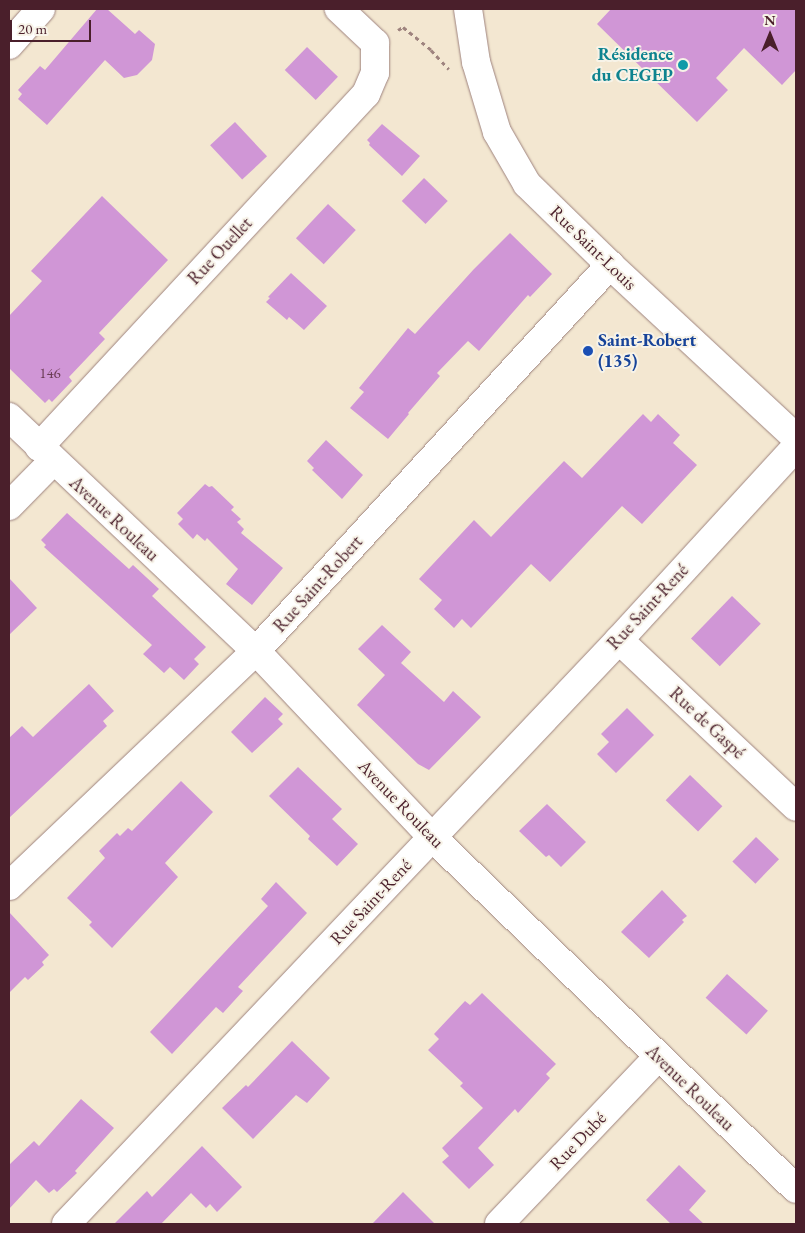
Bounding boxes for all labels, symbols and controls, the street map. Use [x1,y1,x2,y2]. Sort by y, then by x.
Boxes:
scale bar [12,10,94,42]
north arrow [745,10,795,60]
text: N [764,11,776,29]
text: 20 m [18,19,47,38]
place label: Résidence du CEGEP [592,44,673,86]
marker: Résidence du CEGEP [677,59,689,71]
street label: Rue Saint-Louis [545,201,641,295]
street label: Rue Ouellet [183,213,257,289]
place label: Saint-Robert (135) [598,330,696,372]
marker: Saint-Robert (135) [582,345,594,357]
house number: 146 [39,364,61,382]
street label: Avenue Rouleau [65,472,163,566]
street label: Rue Saint-Robert [269,531,367,637]
street label: Rue Saint-René [603,560,693,654]
street label: Rue de Gaspé [665,683,749,763]
street label: Avenue Rouleau [353,755,449,853]
street label: Rue Saint-René [326,855,416,949]
street label: Avenue Rouleau [641,1040,739,1136]
street label: Rue Dubé [545,1107,611,1175]

